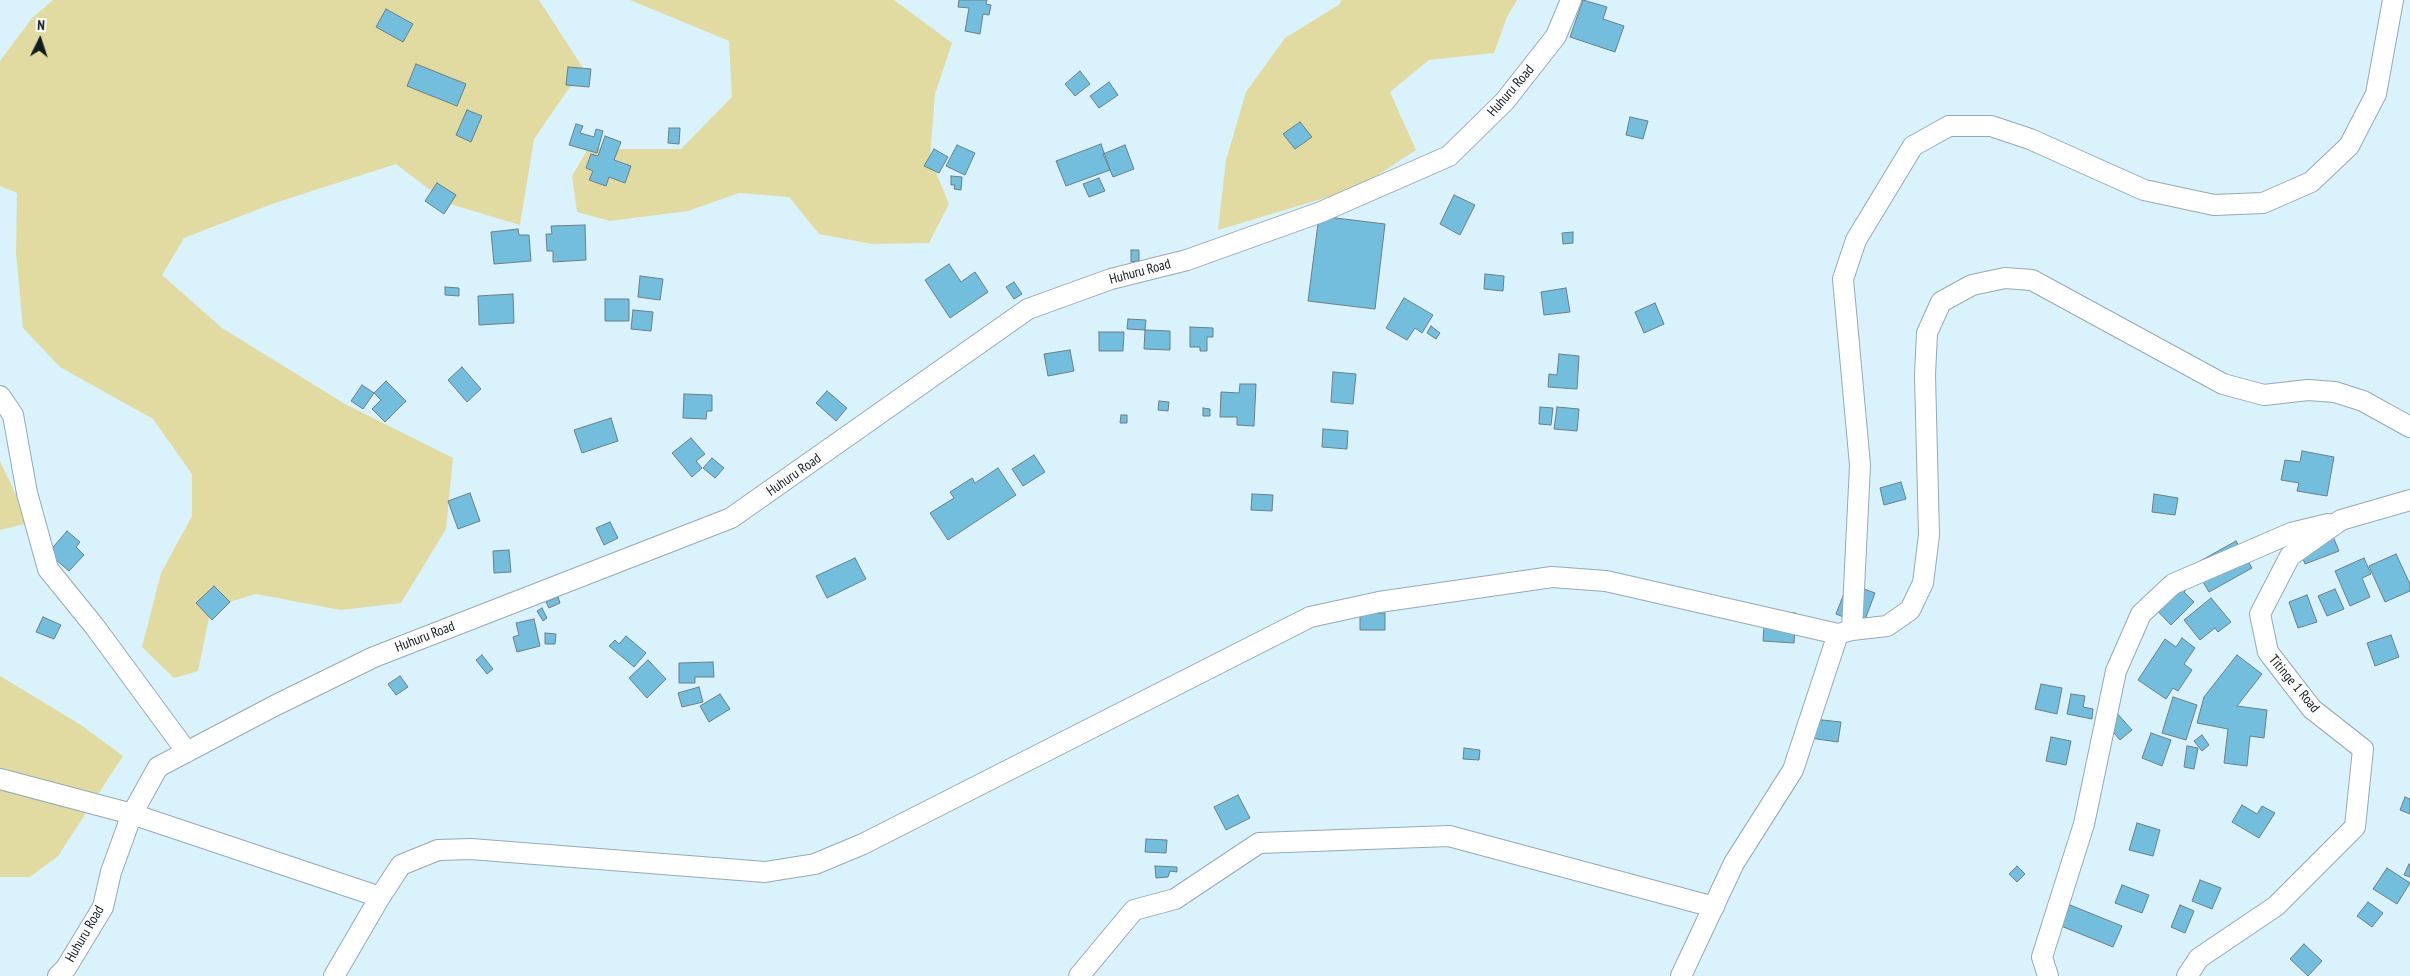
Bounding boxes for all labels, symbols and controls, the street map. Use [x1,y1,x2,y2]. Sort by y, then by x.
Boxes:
north arrow [15,15,65,65]
text: N [37,16,45,34]
street label: Huhuru Road [1484,62,1538,120]
street label: Huhuru Road [1108,256,1172,288]
street label: Huhuru Road [764,450,824,500]
street label: Huhuru Road [393,618,457,656]
street label: Titinge 1 Road [2265,652,2323,716]
street label: Huhuru Road [62,903,108,965]

